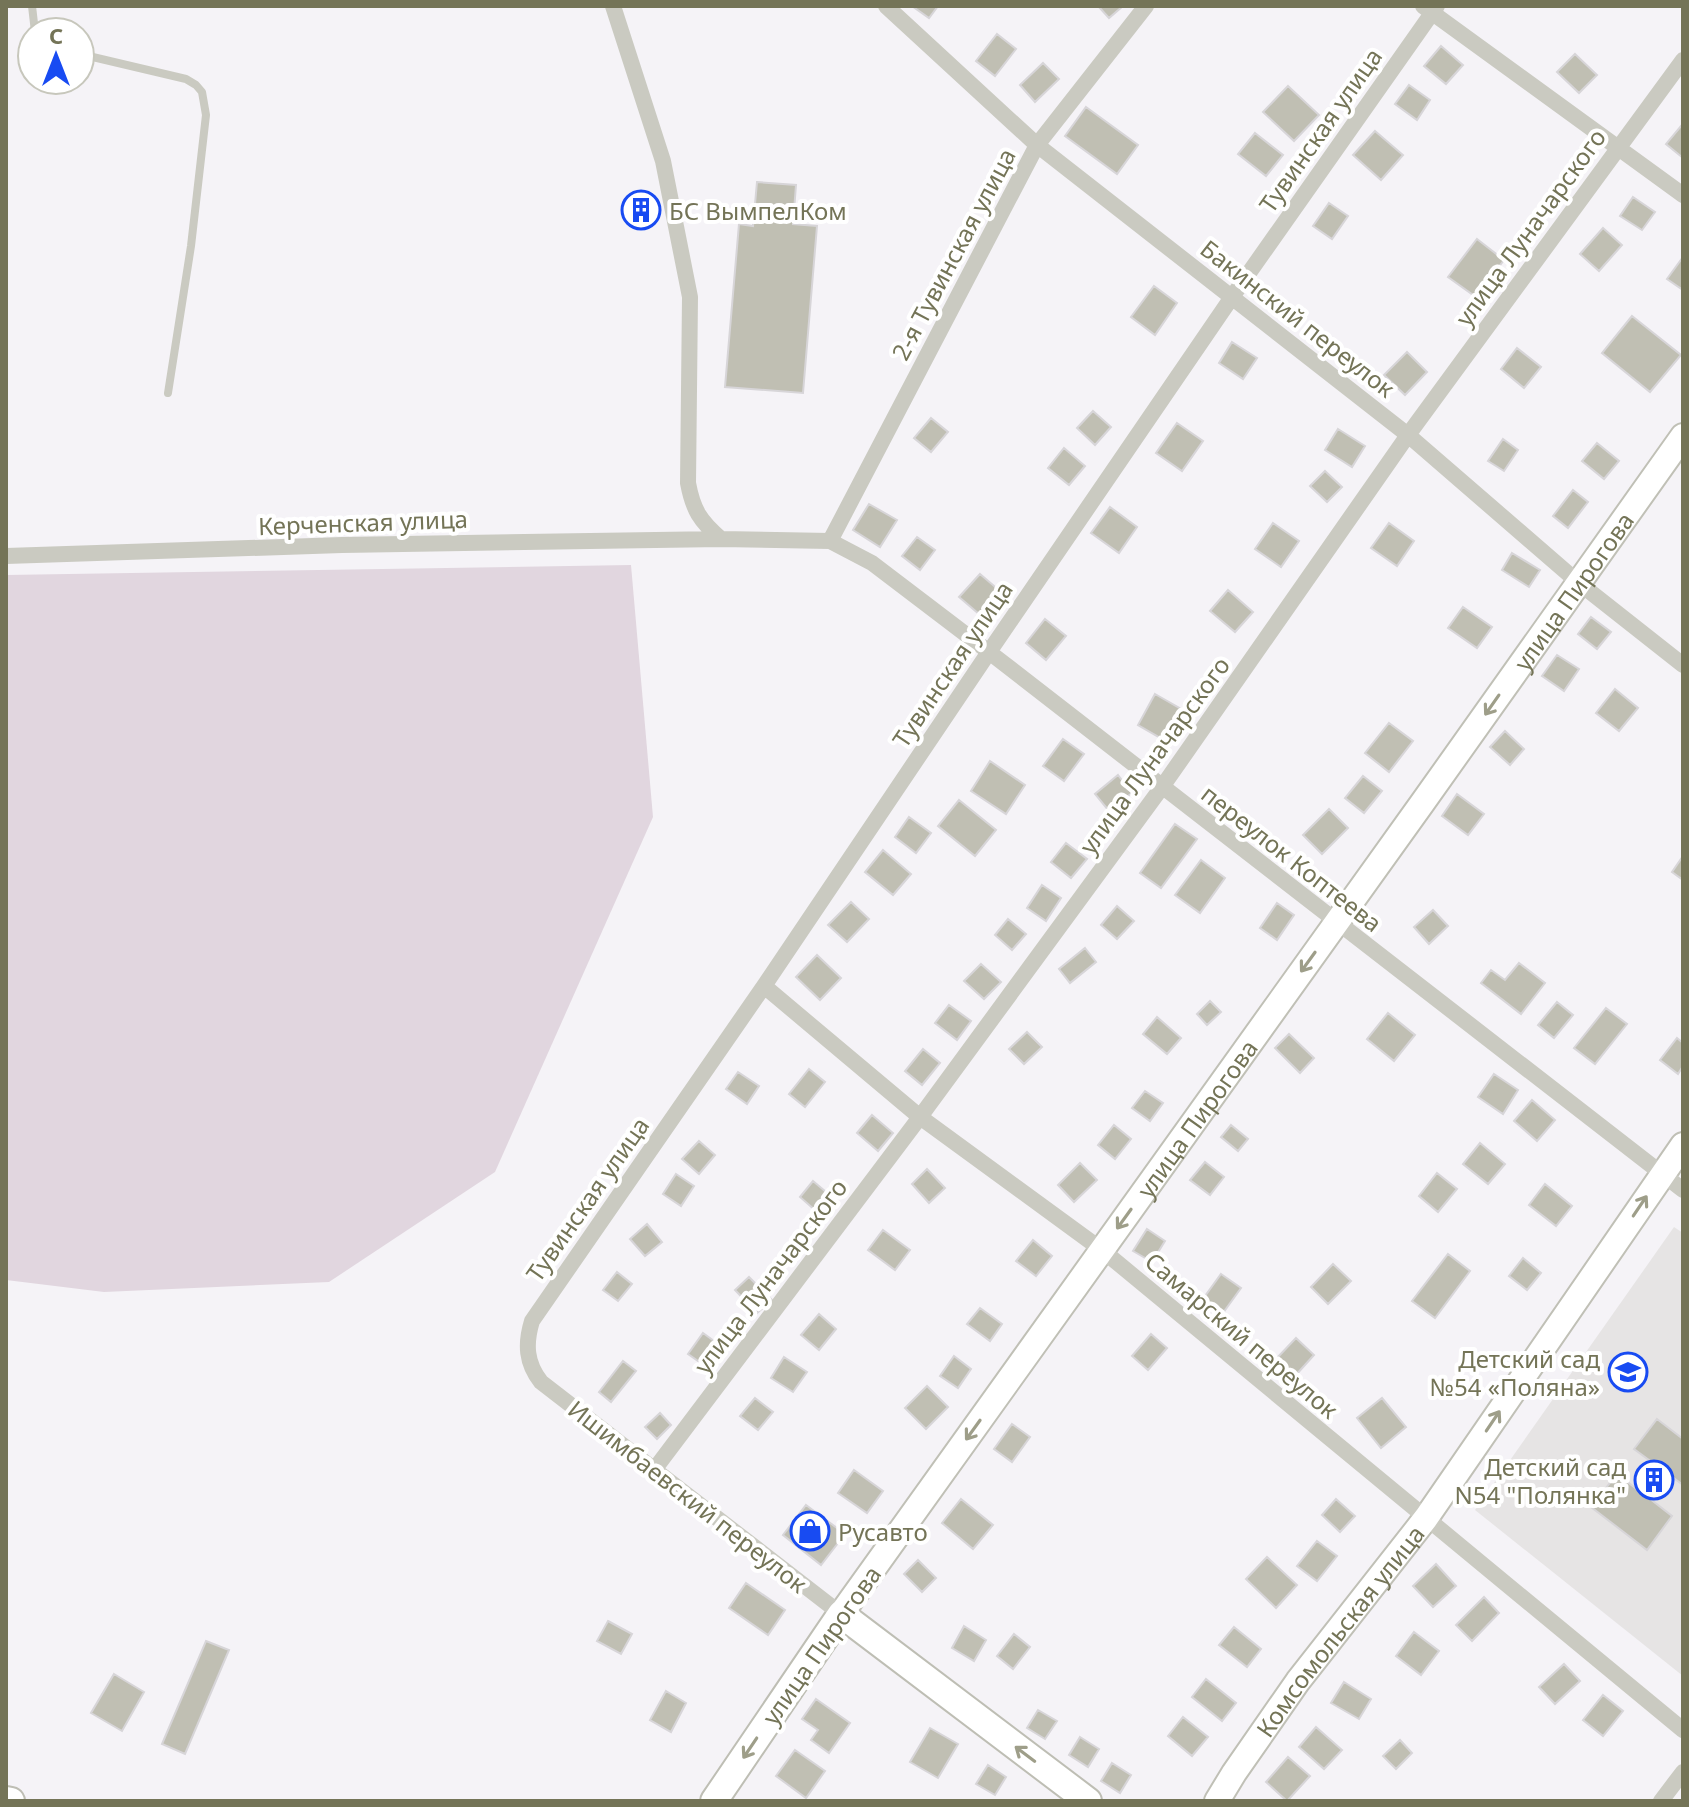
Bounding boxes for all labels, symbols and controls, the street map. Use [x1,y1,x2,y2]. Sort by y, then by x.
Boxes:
north arrow [16,16,96,96]
text: С [49,20,63,50]
street label: Тувинская улица [1251,41,1389,219]
street label: улица Луначарского [1447,122,1613,332]
street label: 2-я Тувинская улица [883,142,1023,366]
building icon: БС ВымпелКом [620,189,662,231]
place label: БС ВымпелКом [669,194,847,227]
street label: Бакинский переулок [1194,232,1402,404]
street label: Керченская улица [258,502,468,542]
street label: улица Пирогова [1505,505,1641,677]
street label: Тувинская улица [884,574,1020,754]
street label: улица Луначарского [1071,650,1237,860]
one-way arrow [1484,694,1500,716]
street label: переулок Коптеева [1195,777,1389,939]
one-way arrow [1300,951,1317,972]
street label: улица Пирогова [1128,1033,1264,1204]
street label: Тувинская улица [518,1110,656,1288]
street label: улица Луначарского [686,1172,854,1380]
one-way arrow [1632,1196,1648,1218]
one-way arrow [1116,1208,1133,1229]
street label: Самарский переулок [1138,1244,1346,1426]
place label: Детский сад №54 «Поляна» [1430,1342,1600,1403]
school or university icon: Детский сад №54 «Поляна» [1607,1351,1649,1393]
street label: Ишимбаевский переулок [562,1392,815,1600]
one-way arrow [1485,1410,1501,1432]
one-way arrow [965,1419,981,1441]
place label: Детский сад N54 "Полянка" [1455,1450,1626,1511]
building icon: Детский сад N54 "Полянка" [1633,1459,1675,1501]
shop icon: Русавто [789,1510,831,1552]
place label: Русавто [838,1515,928,1548]
street label: Комсомольская улица [1248,1518,1431,1743]
street label: улица Пирогова [754,1559,888,1731]
one-way arrow [742,1737,758,1759]
one-way arrow [1015,1745,1037,1762]

